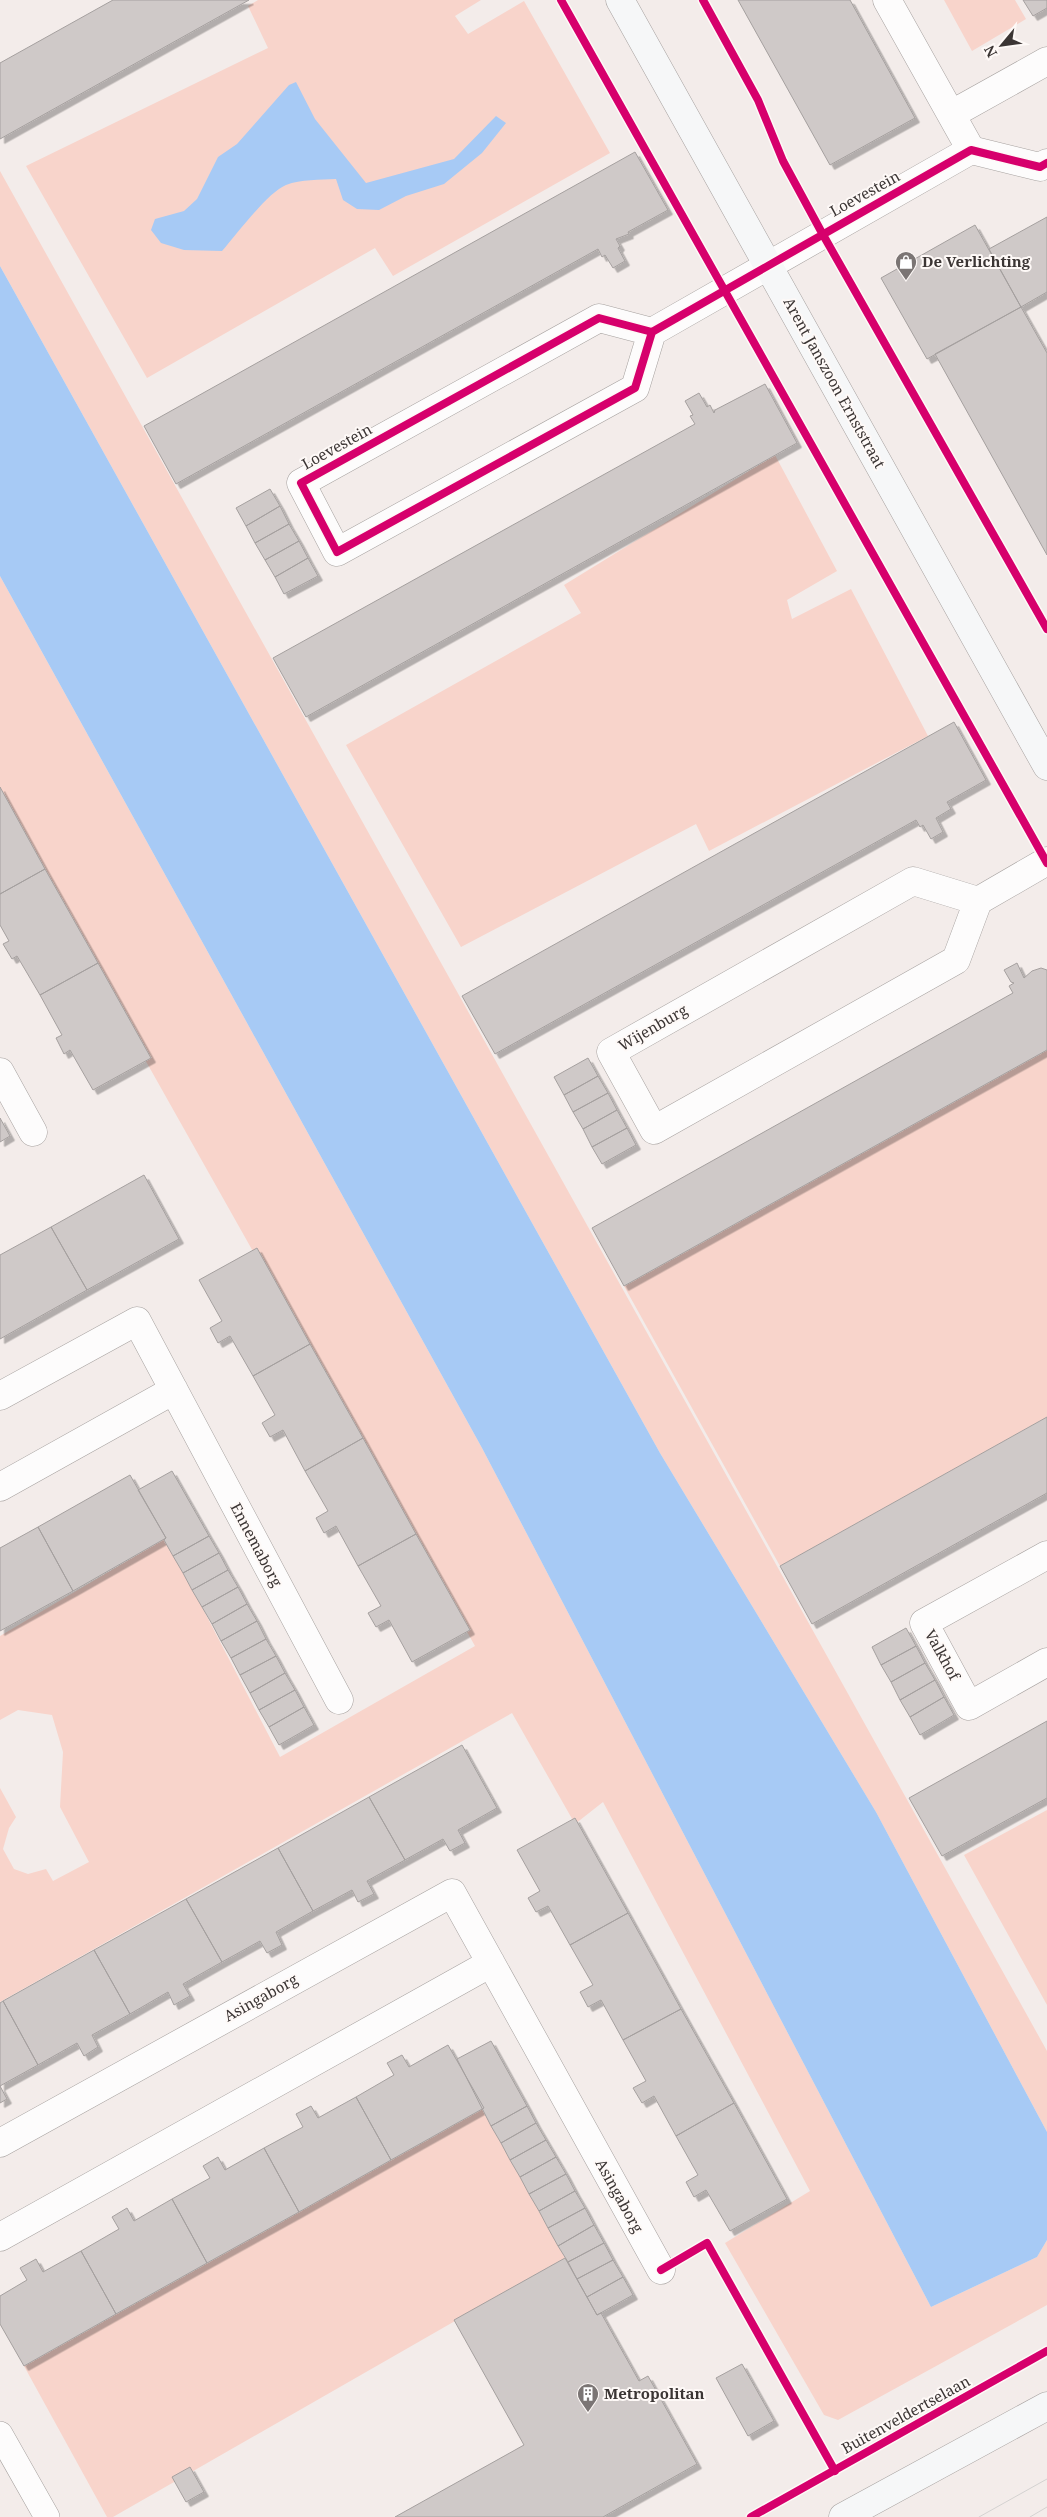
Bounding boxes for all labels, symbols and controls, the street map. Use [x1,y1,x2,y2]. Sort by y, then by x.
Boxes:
north arrow [977,20,1027,70]
text: N [979,42,1001,61]
street label: Loevestein [826,165,903,221]
shop icon: De Verlichting [894,250,918,281]
place label: De Verlichting [922,251,1031,271]
street label: Arent Janszoon Ernststraat [779,294,890,472]
street label: Loevestein [298,418,375,474]
street label: Wijenburg [614,999,691,1055]
street label: Ennemaborg [226,1499,287,1590]
street label: Valkhof [921,1626,966,1685]
street label: Asingaborg [220,1969,301,2026]
street label: Asingaborg [591,2155,648,2236]
street label: Buitenveldertselaan [838,2370,974,2458]
building icon: Metropolitan [576,2382,600,2413]
place label: Metropolitan [604,2383,705,2403]

